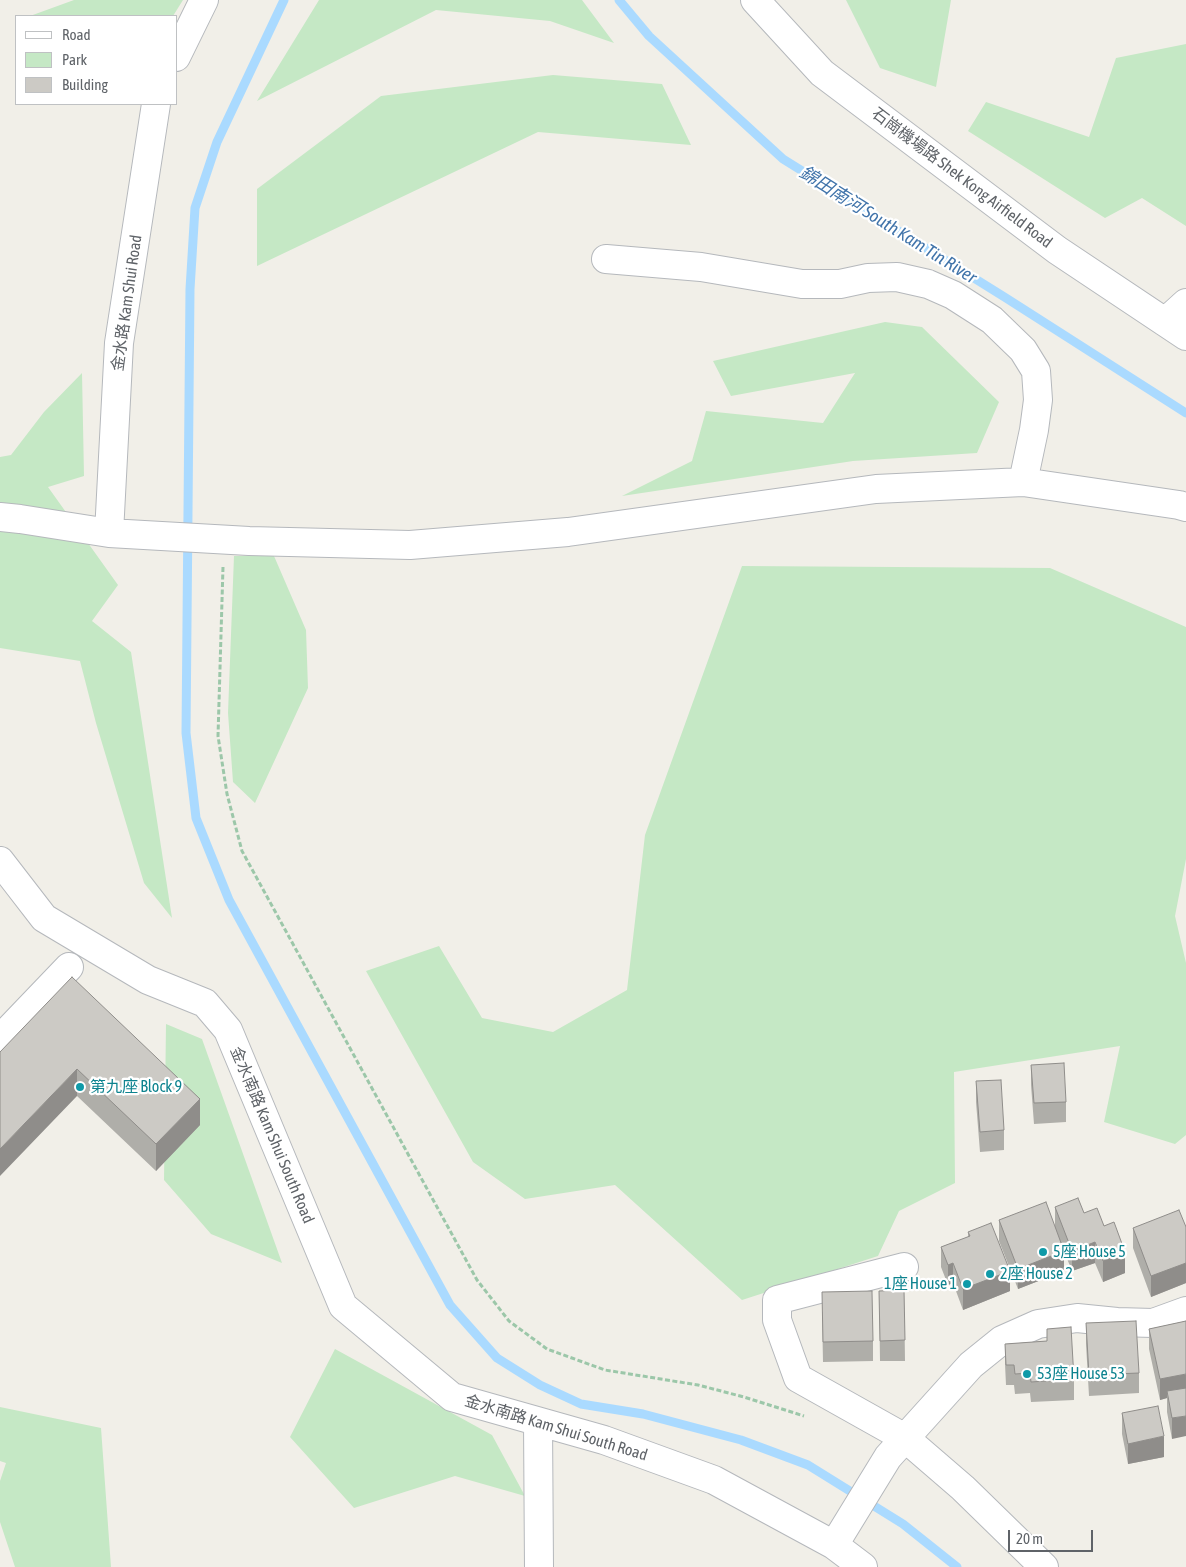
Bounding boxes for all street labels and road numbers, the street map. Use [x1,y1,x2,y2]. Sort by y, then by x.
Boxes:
street label: 石崗機場路 Shek Kong Airfield Road [868,104,1056,252]
street label: 金水路 Kam Shui Road [108,234,146,372]
street label: 金水南路 Kam Shui South Road [226,1044,318,1226]
street label: 金水南路 Kam Shui South Road [462,1391,650,1465]

